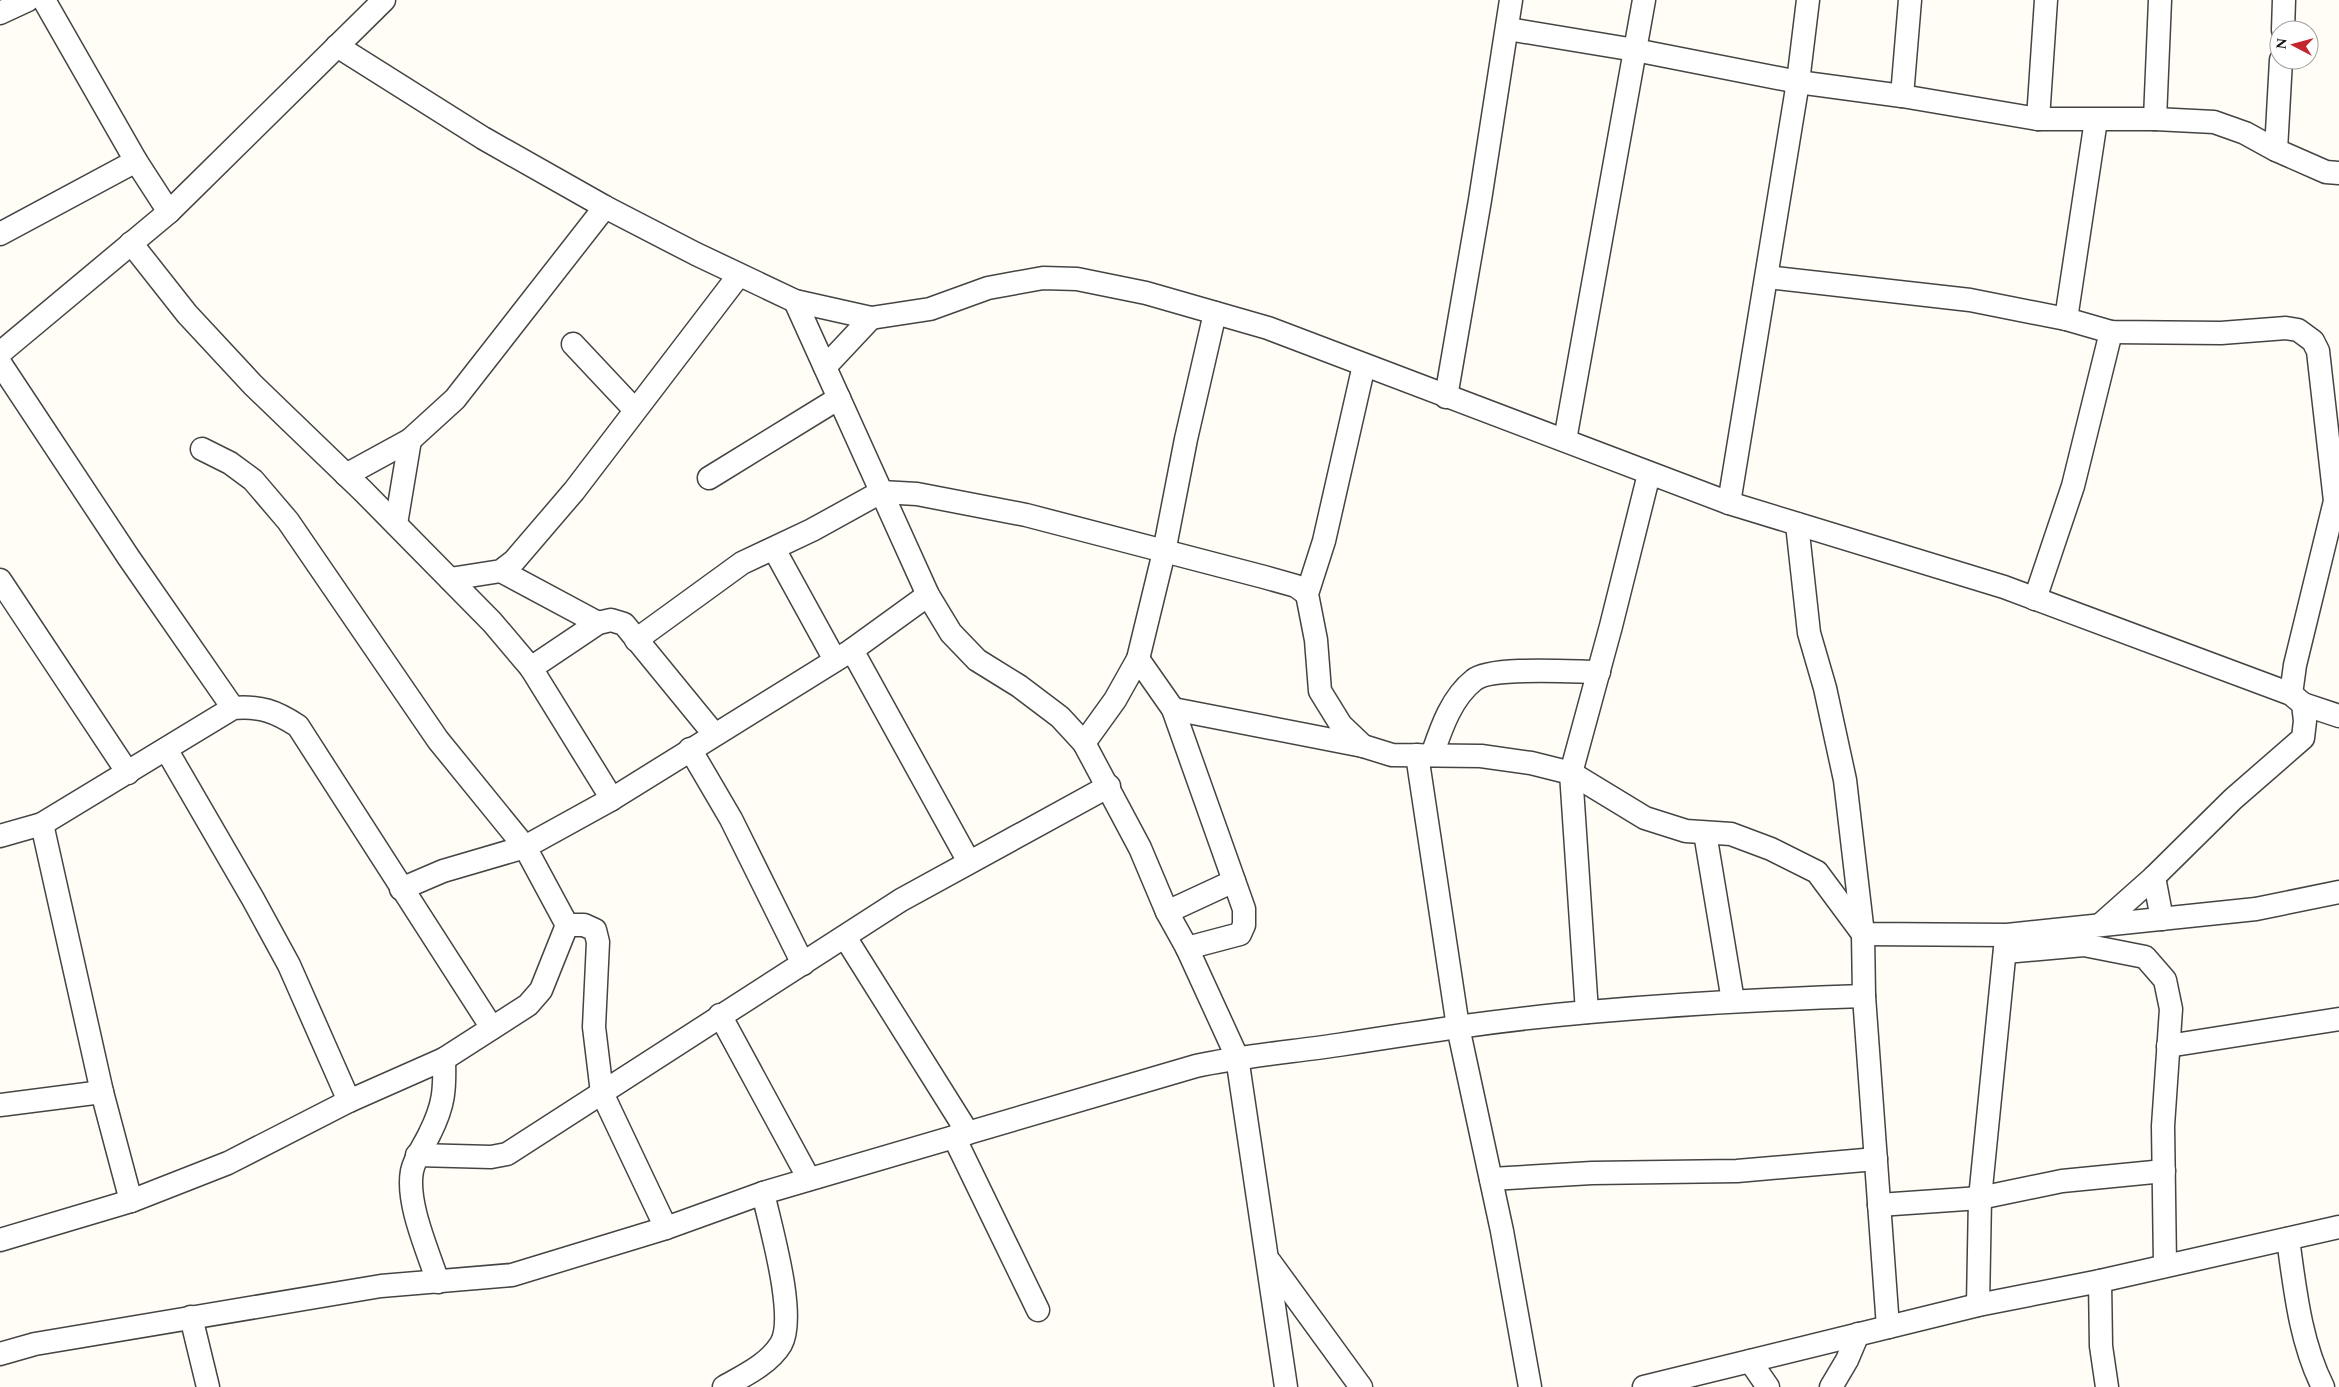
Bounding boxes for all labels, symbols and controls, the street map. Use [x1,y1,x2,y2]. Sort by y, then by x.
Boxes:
north arrow [2269,20,2319,70]
text: N [2271,37,2293,50]

